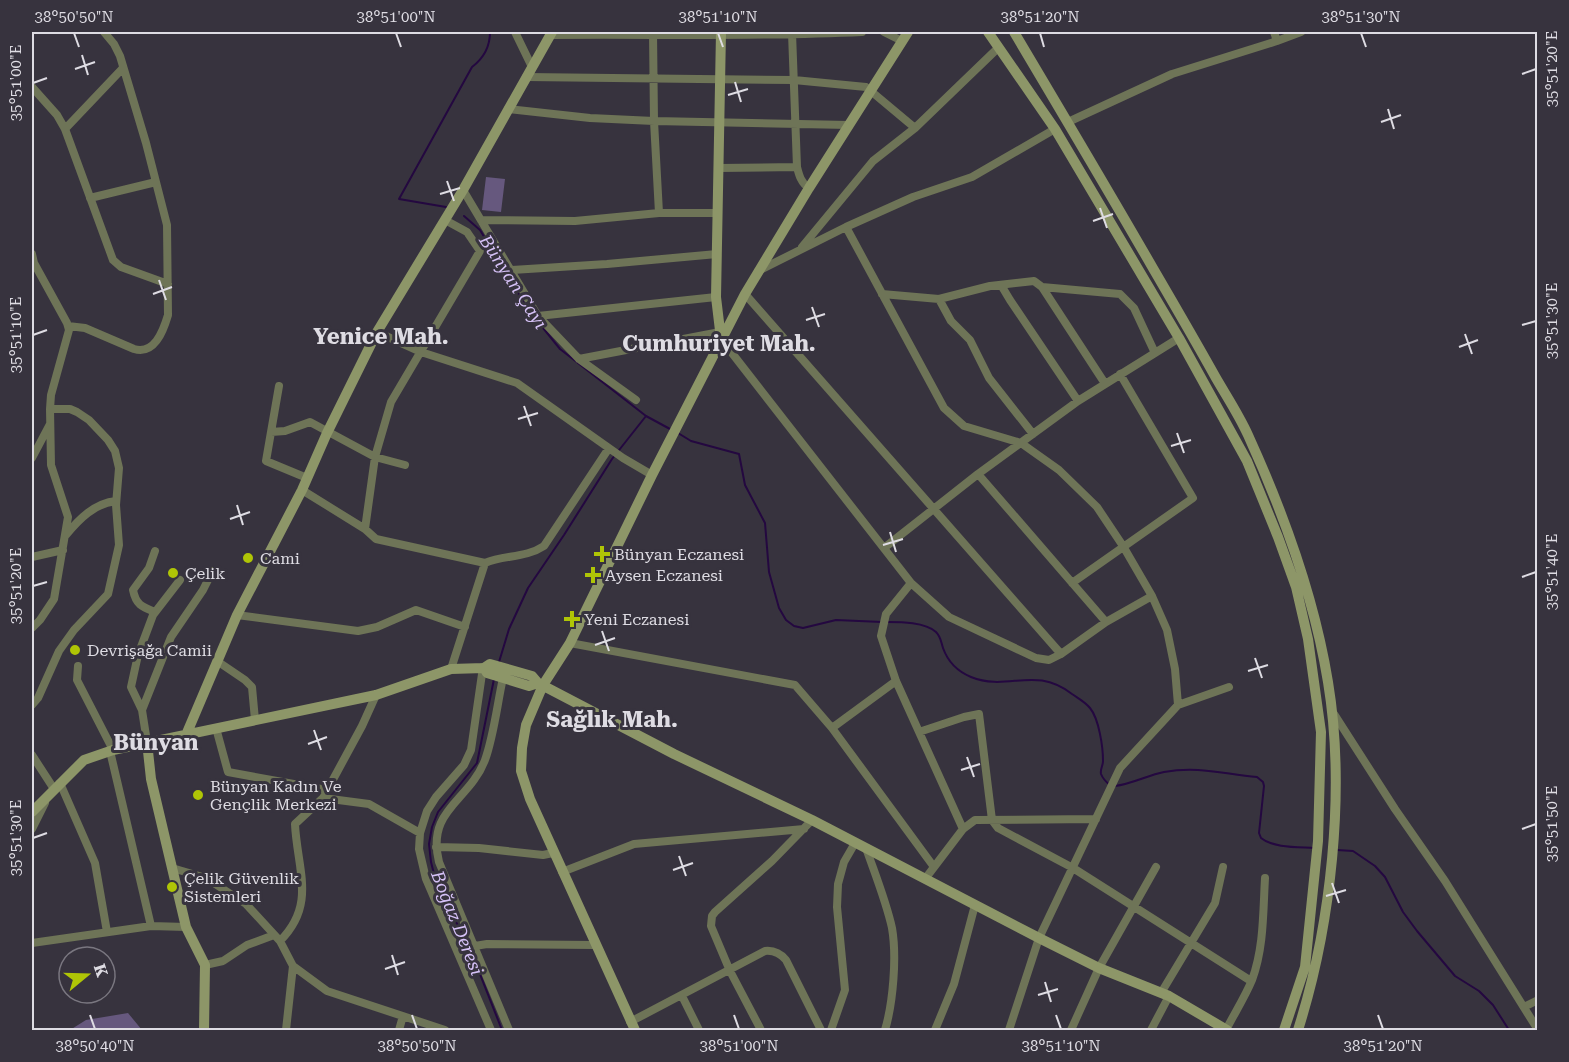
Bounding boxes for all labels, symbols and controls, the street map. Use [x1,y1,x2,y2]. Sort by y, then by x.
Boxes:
text: 38°50'50"N [34,8,114,26]
text: 38°51'00"N [356,8,436,26]
text: 38°51'10"N [678,8,758,26]
text: 38°51'20"N [1000,8,1080,26]
text: 38°51'30"N [1321,8,1401,26]
text: 35°51'20"E [1543,31,1561,107]
text: 35°51'00"E [7,45,25,121]
water label: Bünyan Çayı [475,230,552,333]
text: 35°51'30"E [1543,283,1561,359]
text: 35°51'10"E [7,297,25,373]
district label: Yenice Mah. [313,324,449,349]
district label: Cumhuriyet Mah. [622,331,816,356]
text: 35°51'40"E [1543,534,1561,610]
place label: Bünyan Eczanesi [614,545,744,564]
marker: Bünyan Eczanesi [595,547,609,561]
text: 35°51'20"E [7,548,25,624]
place label: Cami [260,549,300,568]
marker: Cami [241,551,255,565]
place label: Çelik [185,564,225,583]
marker: Çelik [166,566,180,580]
place label: Aysen Eczanesi [605,566,723,585]
marker: Aysen Eczanesi [586,568,600,582]
place label: Yeni Eczanesi [584,610,689,629]
marker: Yeni Eczanesi [565,612,579,626]
place label: Devrişağa Camii [87,641,212,660]
marker: Devrişağa Camii [68,643,82,657]
district label: Sağlık Mah. [546,707,678,732]
district label: Bünyan [113,730,199,755]
place label: Bünyan Kadın Ve Gençlik Merkezi [210,777,342,814]
text: 35°51'50"E [1543,786,1561,862]
marker: Bünyan Kadın Ve Gençlik Merkezi [191,788,205,802]
text: 35°51'30"E [7,800,25,876]
water label: Boğaz Deresi [427,866,488,979]
place label: Çelik Güvenlik Sistemleri [184,869,299,906]
marker: Çelik Güvenlik Sistemleri [165,880,179,894]
north arrow [57,945,117,1005]
text: K [90,961,112,980]
text: 38°50'40"N [55,1037,135,1055]
text: 38°50'50"N [377,1037,457,1055]
text: 38°51'00"N [699,1037,779,1055]
text: 38°51'10"N [1021,1037,1101,1055]
text: 38°51'20"N [1343,1037,1423,1055]

